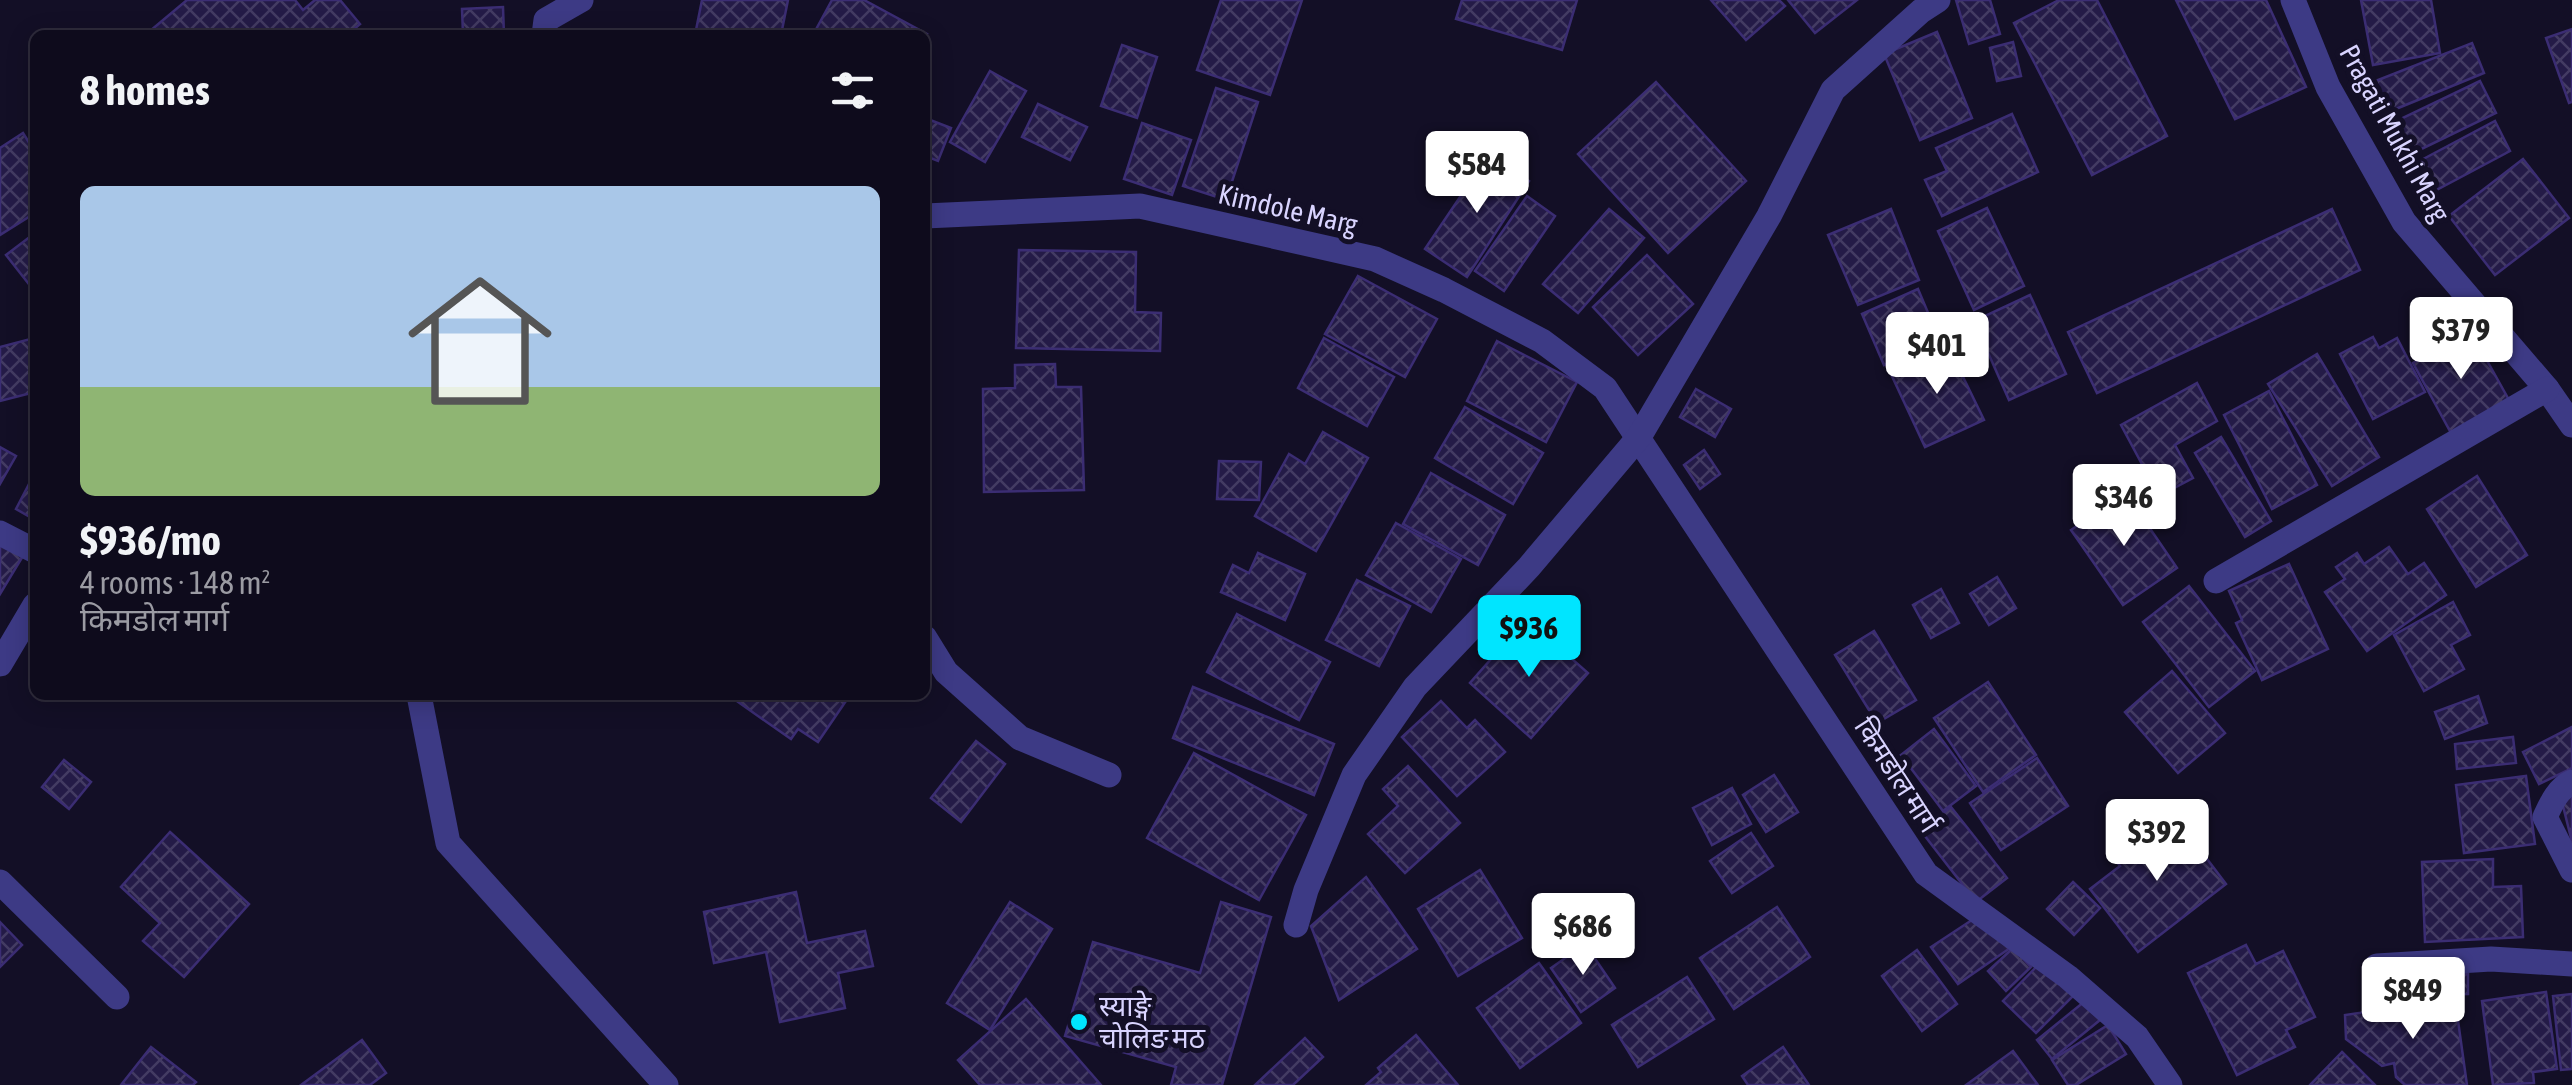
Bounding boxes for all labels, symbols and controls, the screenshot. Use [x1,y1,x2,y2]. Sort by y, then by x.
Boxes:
street label: Pragati Mukhi Marg [2333,39,2457,227]
icon: filters [825,63,880,118]
text: 8 homes [80,66,210,114]
pin: $584 [1418,131,1536,216]
text: $584 [1448,145,1506,182]
street label: Kimdole Marg [1215,177,1361,241]
icon: home [390,251,570,431]
pin: $379 [2402,297,2520,382]
text: $379 [2432,311,2490,348]
pin: $401 [1878,312,1996,397]
text: $401 [1908,326,1966,363]
pin: $346 [2065,464,2183,549]
text: $346 [2095,478,2153,515]
text: $936/mo [80,516,221,564]
text: 4 rooms · 148 m² [80,564,270,601]
pin: $936 [1470,595,1588,680]
text: किमडोल मार्ग [80,601,229,638]
text: $936 [1500,609,1558,646]
street label: किमडोल मार्ग [1848,712,1947,839]
pin: $392 [2098,799,2216,884]
text: $392 [2128,813,2186,850]
pin: $686 [1524,893,1642,978]
text: $686 [1554,907,1612,944]
pin: $849 [2354,957,2472,1042]
text: $849 [2384,971,2442,1008]
place label: स्याङ्गे चोलिङ मठ [1099,990,1206,1054]
marker: स्याङ्गे चोलिङ मठ [1068,1011,1090,1033]

